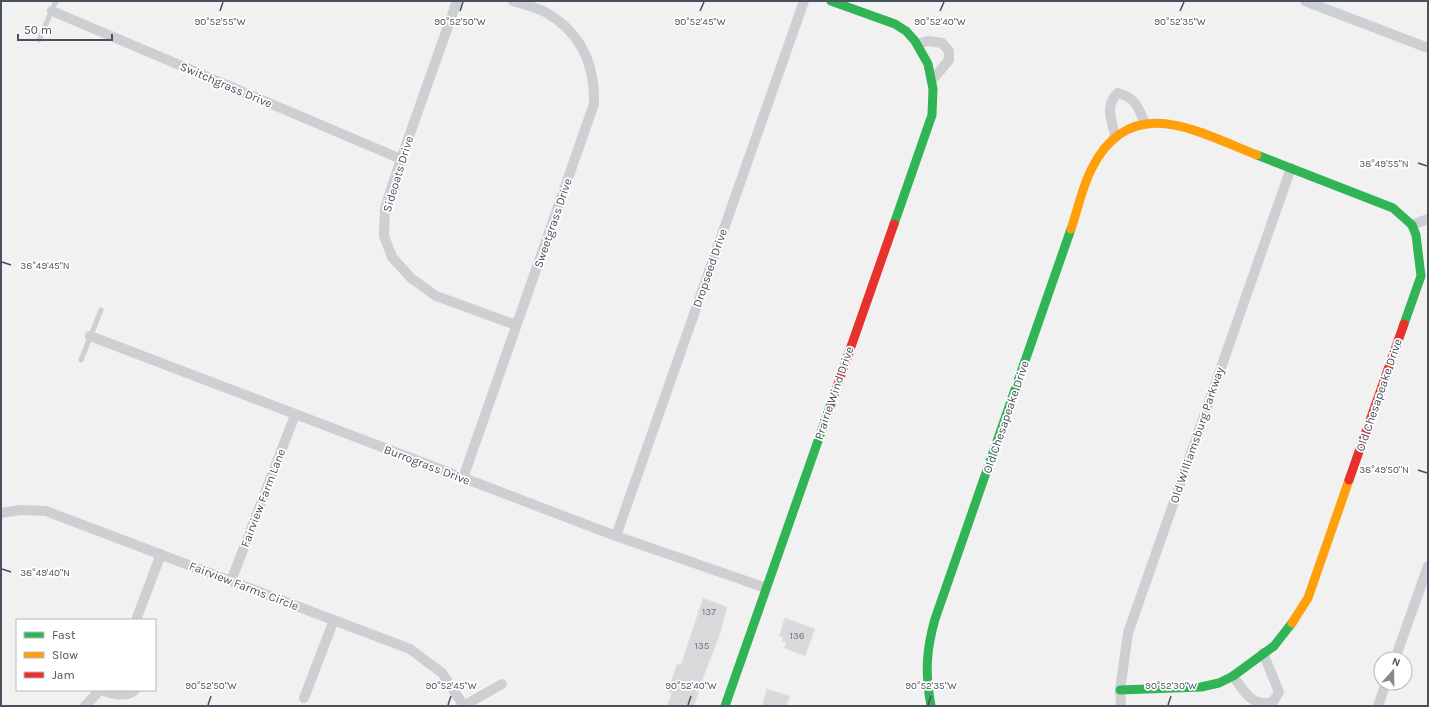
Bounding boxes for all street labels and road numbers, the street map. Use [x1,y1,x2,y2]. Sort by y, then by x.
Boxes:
street label: Switchgrass Drive [178,59,274,111]
street label: Sideoats Drive [380,134,416,214]
street label: Sweetgrass Drive [531,176,575,270]
street label: Dropseed Drive [690,227,730,309]
street label: Old Chesapeake Drive [1353,337,1405,453]
street label: Prairie Wind Drive [811,345,857,441]
street label: Old Chesapeake Drive [980,359,1032,475]
street label: Old Williamsburg Parkway [1167,365,1227,505]
street label: Burrograss Drive [382,442,472,488]
street label: Fairview Farm Lane [238,447,288,549]
street label: Fairview Farms Circle [187,559,301,613]

